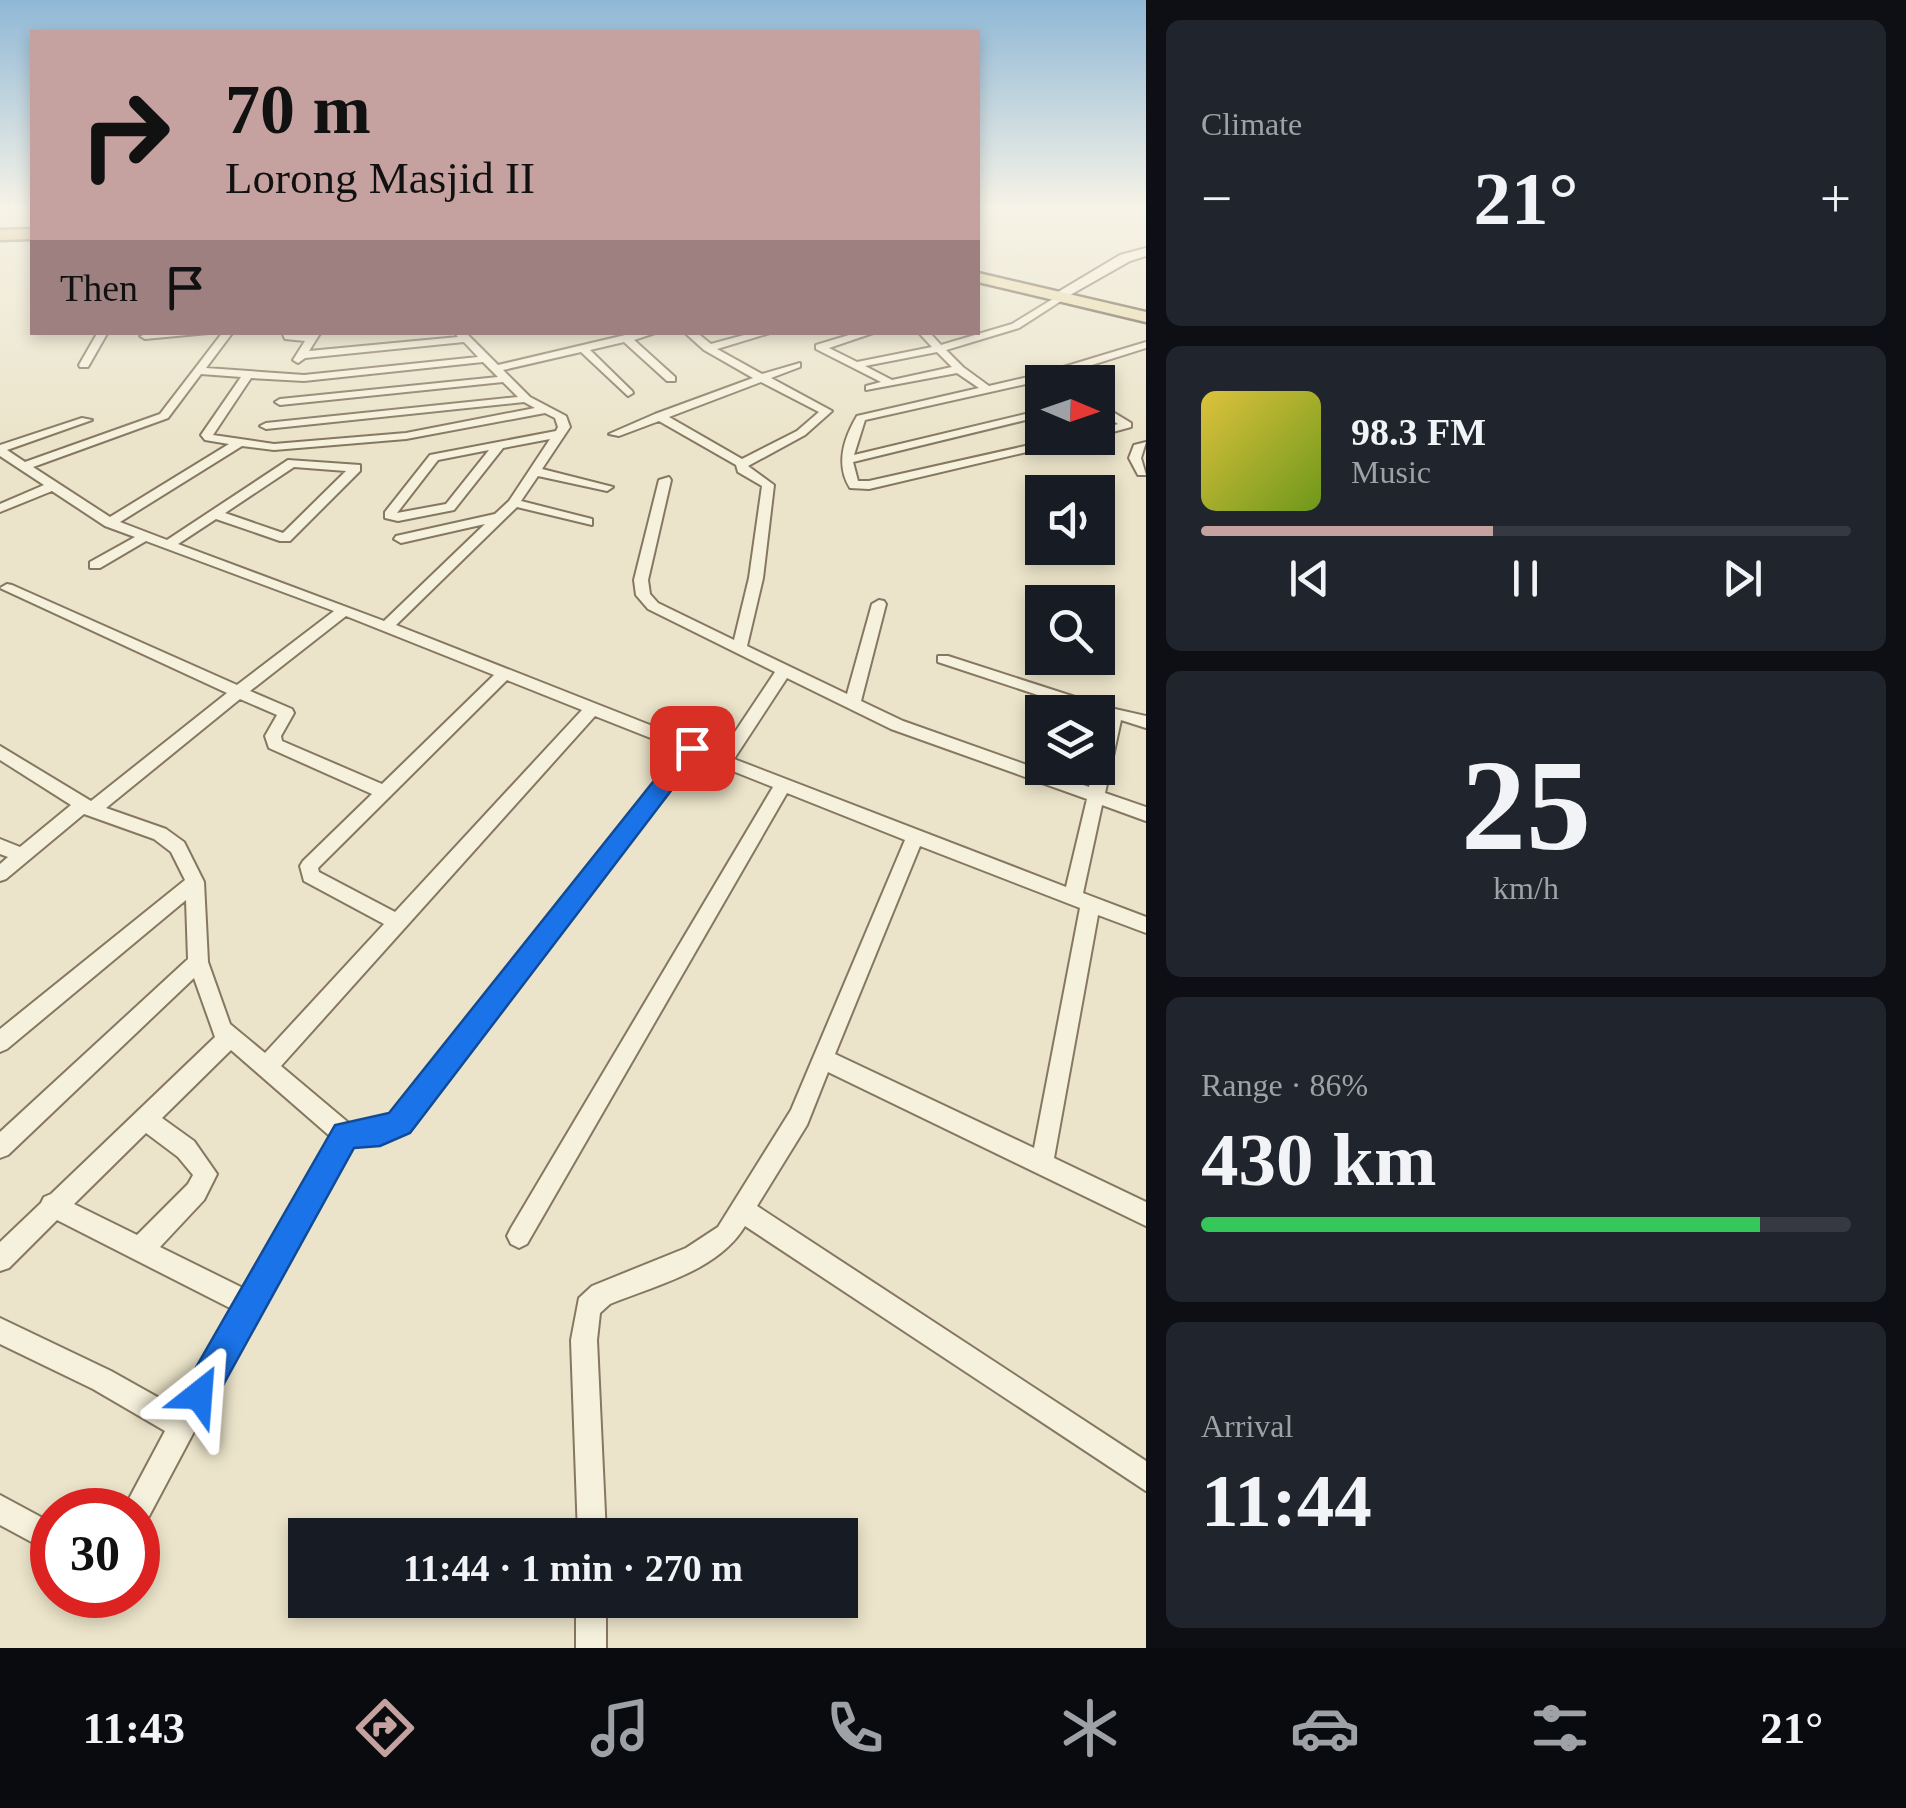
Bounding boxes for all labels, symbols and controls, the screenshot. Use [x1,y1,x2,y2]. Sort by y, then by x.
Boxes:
icon: right [60,70,190,200]
text: 70 m [225,71,371,148]
text: Climate [1201,106,1302,142]
text: Lorong Masjid II [225,153,535,203]
text: 21° [1474,157,1579,240]
text: − [1201,168,1232,229]
text: + [1820,168,1851,229]
icon: arrive [158,260,213,315]
text: Then [60,267,138,309]
north arrow [1025,365,1115,455]
map controls [1025,365,1115,785]
text: 98.3 FM [1351,411,1486,453]
text: Music [1351,454,1431,490]
button: sound [1025,475,1115,565]
icon: previous [1282,551,1337,606]
icon: pause [1498,551,1553,606]
icon: next [1715,551,1770,606]
button: search [1025,585,1115,675]
button: layers [1025,695,1115,785]
pin [650,706,735,791]
icon: arrive [665,721,720,776]
text: 25 [1461,733,1591,877]
text: km/h [1493,870,1559,906]
text: Range · 86% [1201,1067,1368,1103]
text: 430 km [1201,1118,1436,1201]
position arrow [147,1343,251,1447]
text: Arrival [1201,1408,1293,1444]
text: 11:44 [1201,1459,1372,1542]
speed limit sign: 30 [30,1488,160,1618]
text: 11:44 · 1 min · 270 m [403,1547,743,1589]
icon: directions [350,1693,420,1763]
icon: music [585,1693,655,1763]
icon: phone [820,1693,890,1763]
icon: climate [1055,1693,1125,1763]
icon: car [1290,1693,1360,1763]
icon: filters [1525,1693,1595,1763]
text: 11:43 [83,1703,185,1753]
text: 21° [1760,1703,1823,1753]

